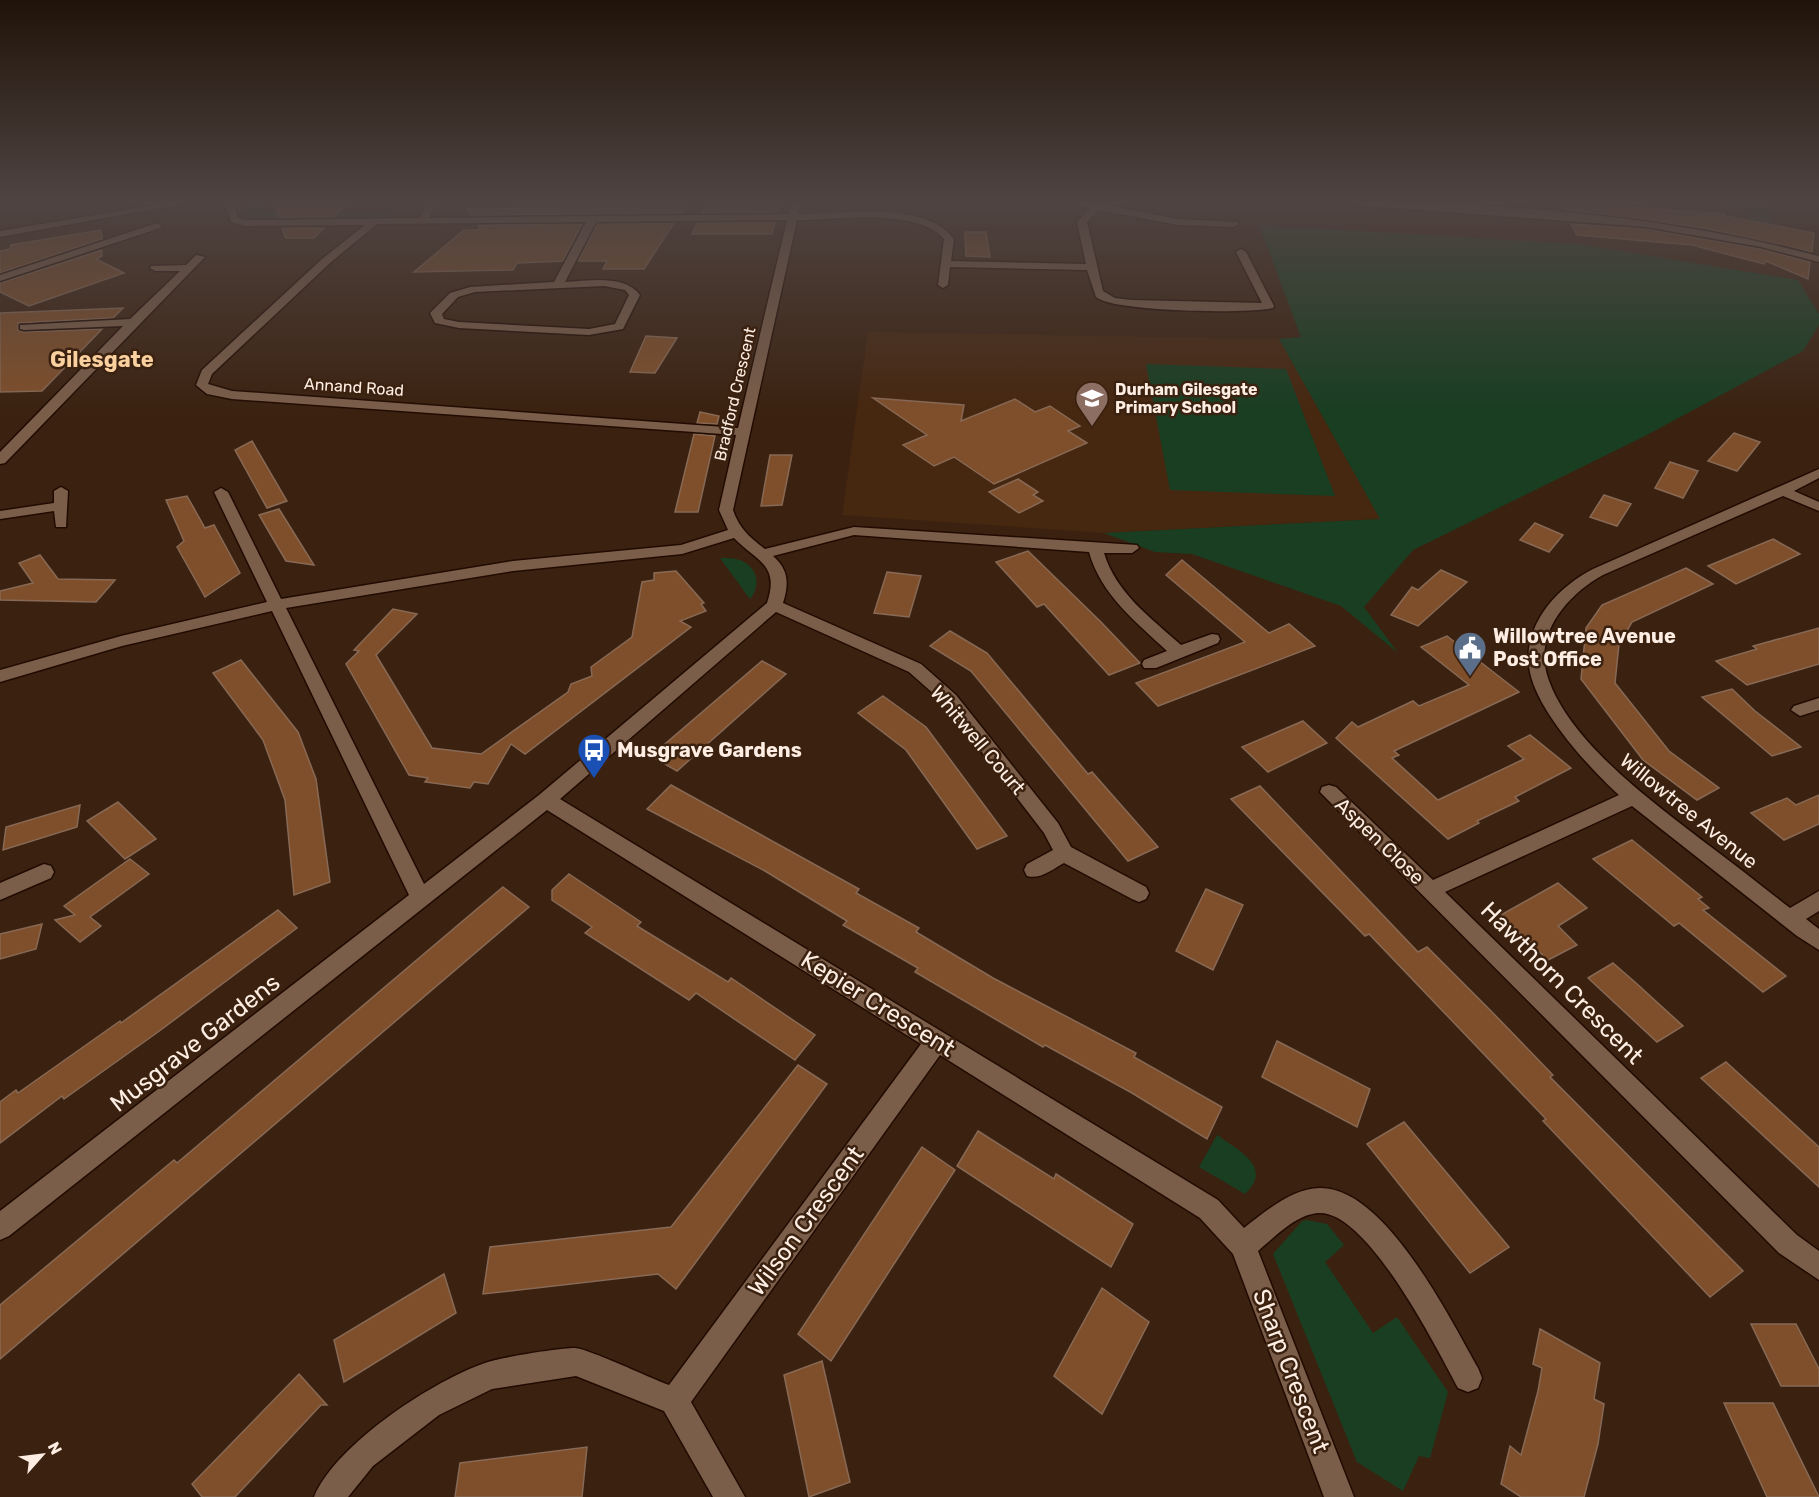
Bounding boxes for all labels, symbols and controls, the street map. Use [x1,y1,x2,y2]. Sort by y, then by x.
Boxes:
street label: Bradford Crescent [710,325,760,463]
district label: Gilesgate [50,346,154,373]
street label: Annand Road [303,374,405,400]
school or university icon: Durham Gilesgate Primary School [1074,380,1110,427]
place label: Durham Gilesgate Primary School [1115,380,1257,417]
place label: Willowtree Avenue Post Office [1493,624,1676,671]
public building icon: Willowtree Avenue Post Office [1452,630,1488,677]
street label: Whitwell Court [926,681,1031,799]
bus stop icon: Musgrave Gardens [576,732,612,779]
place label: Musgrave Gardens [617,738,802,762]
street label: Willowtree Avenue [1615,748,1763,874]
street label: Aspen Close [1330,792,1430,890]
street label: Hawthorn Crescent [1475,896,1649,1070]
street label: Kepier Crescent [796,945,960,1063]
street label: Musgrave Gardens [105,968,285,1118]
street label: Wilson Crescent [742,1141,870,1301]
street label: Sharp Crescent [1247,1285,1335,1457]
north arrow [12,1425,72,1485]
text: N [44,1439,66,1458]

